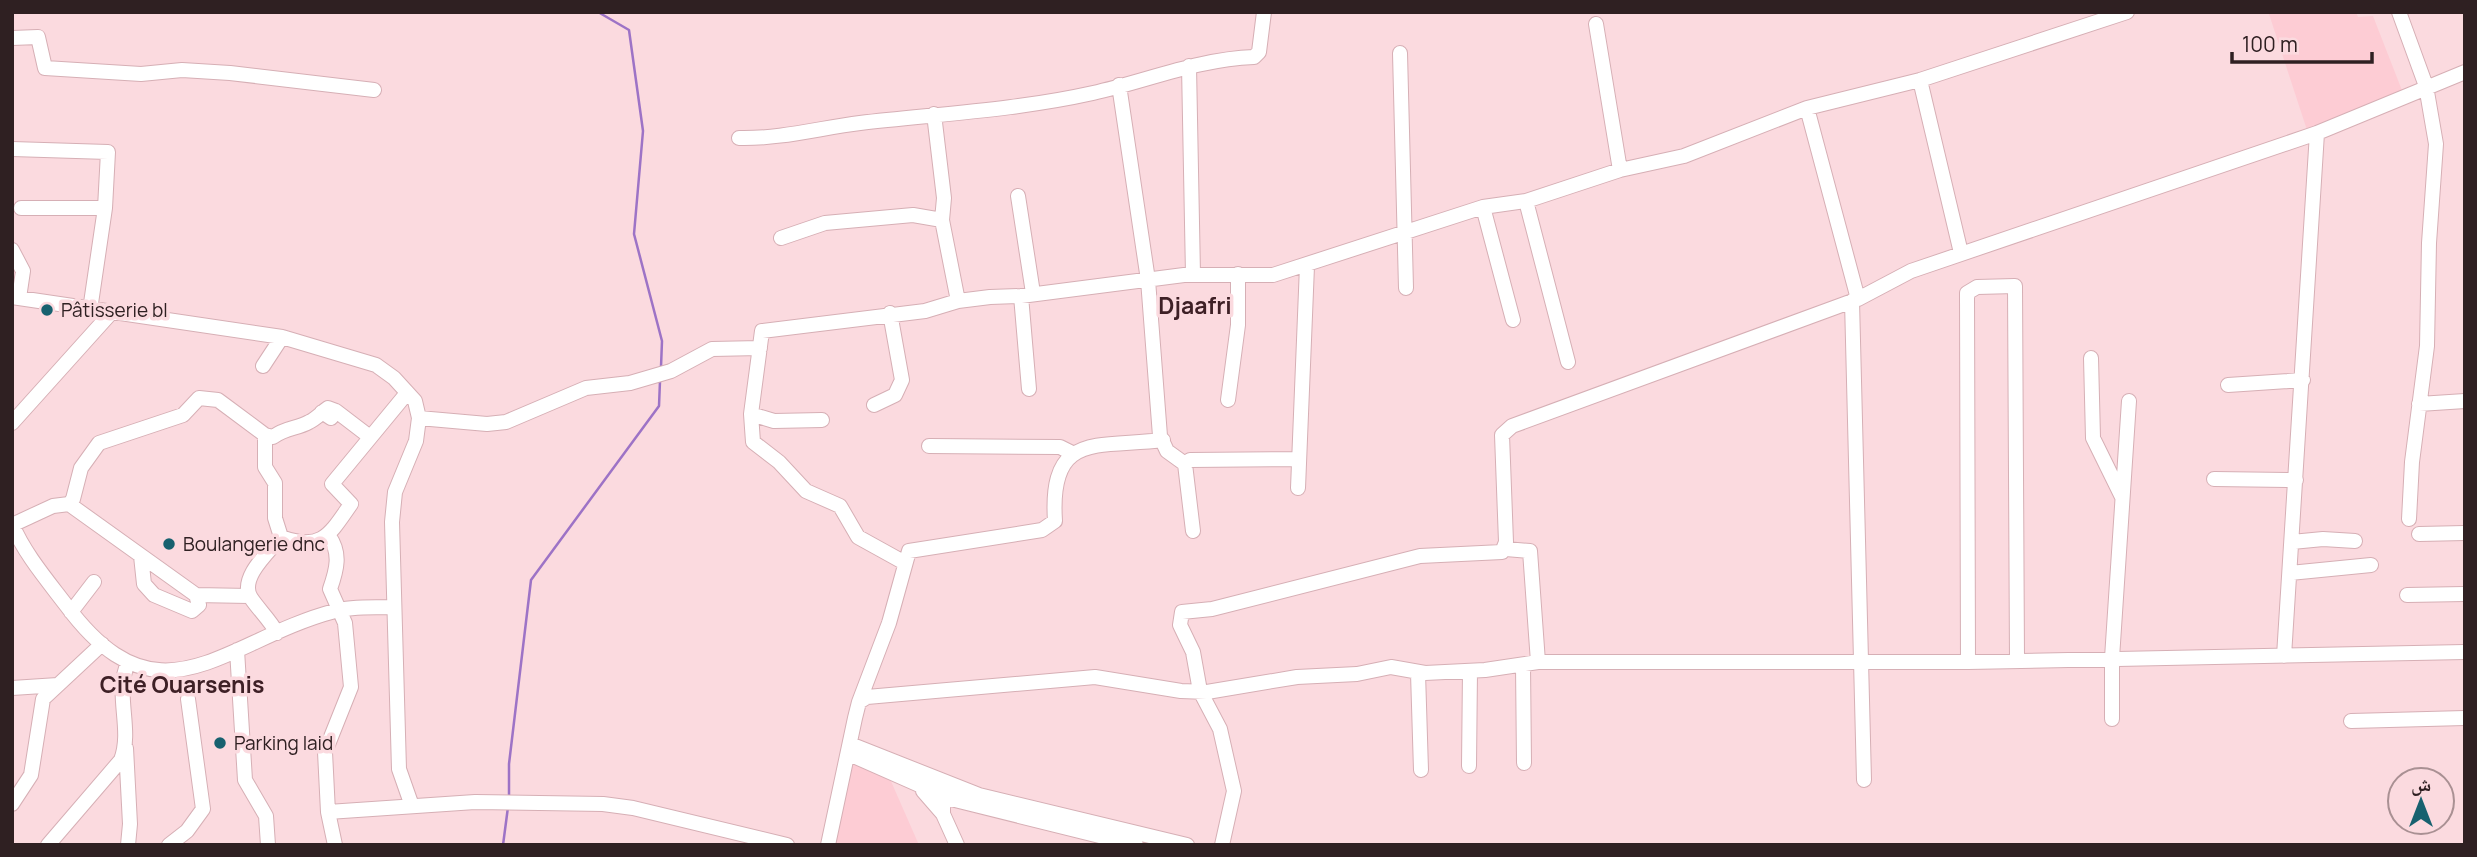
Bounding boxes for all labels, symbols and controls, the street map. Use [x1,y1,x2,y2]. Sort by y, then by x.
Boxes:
scale bar [2232,21,2372,65]
text: 100 m [2242,30,2298,58]
district label: Djaafri [1158,289,1232,321]
place label: Pâtisserie bl [61,297,168,323]
marker: Pâtisserie bl [39,302,55,318]
place label: Boulangerie dnc [183,531,325,557]
marker: Boulangerie dnc [161,536,177,552]
district label: Cité Ouarsenis [100,668,264,700]
place label: Parking laid [234,730,333,756]
marker: Parking laid [212,735,228,751]
north arrow [2386,766,2456,836]
text: ش [2411,771,2431,797]

